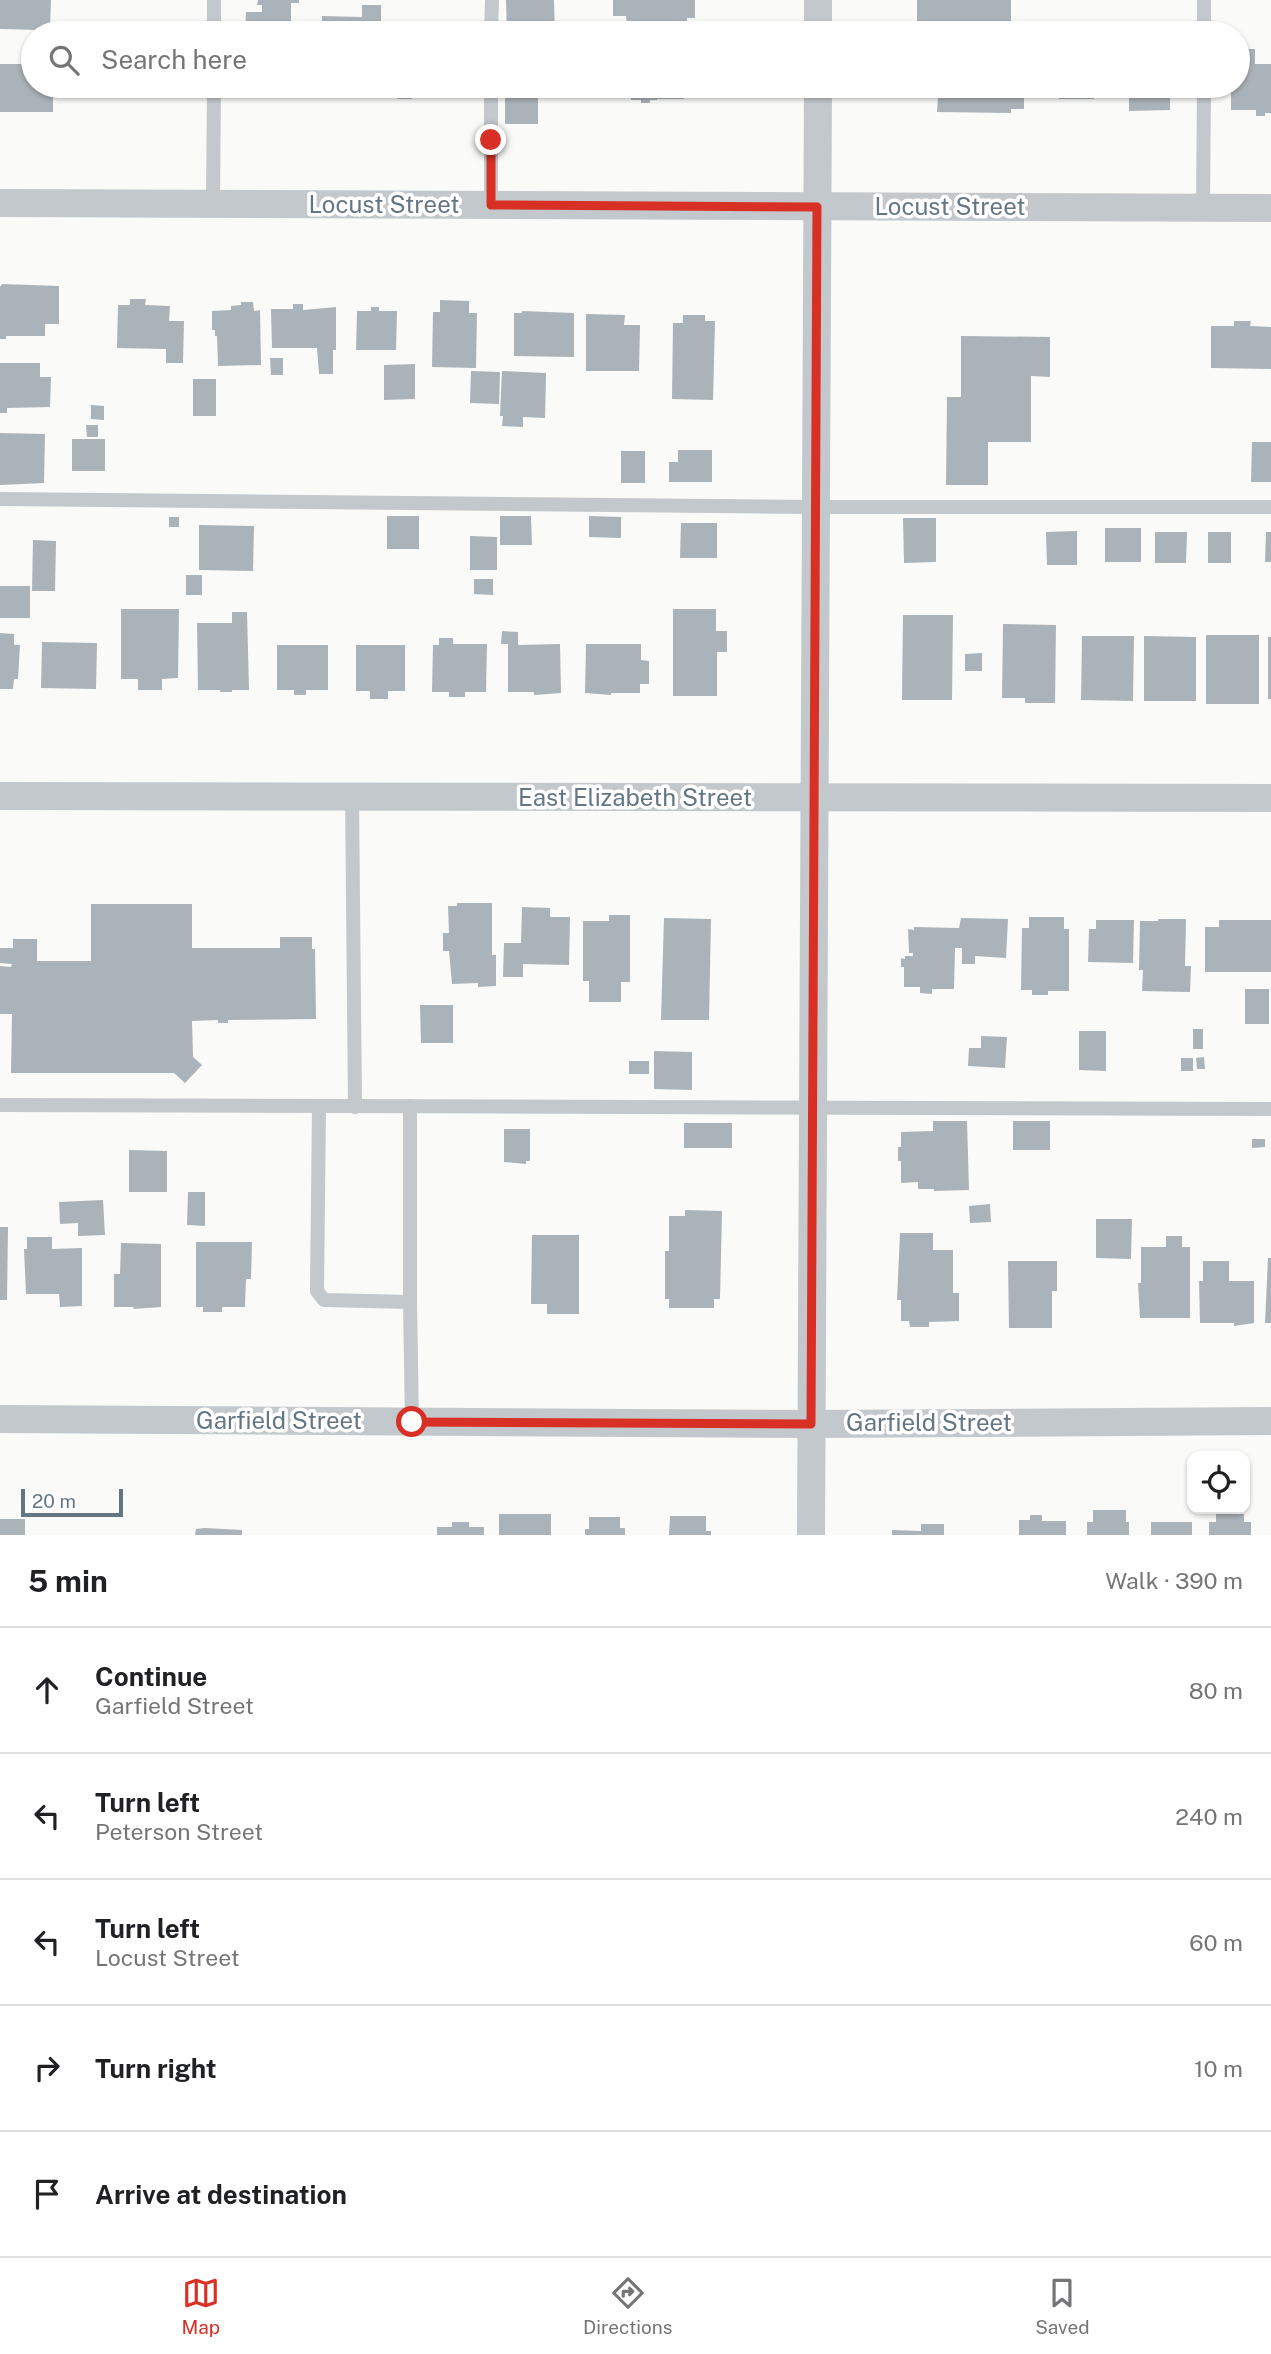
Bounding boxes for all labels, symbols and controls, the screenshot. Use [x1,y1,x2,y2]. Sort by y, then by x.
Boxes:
search box [21,21,1250,98]
icon: search [45,41,83,79]
text: Search here [101,44,247,75]
route end [475,124,506,155]
street label: Locust Street [308,190,460,218]
street label: Locust Street [874,192,1026,220]
street label: East Elizabeth Street [518,783,752,811]
street label: Garfield Street [196,1406,362,1434]
route start [396,1406,427,1437]
street label: Garfield Street [846,1408,1012,1436]
map controls [1187,1451,1250,1514]
button: locate [1187,1451,1250,1514]
scale bar [21,1486,122,1518]
text: 20 m [32,1490,76,1512]
text: 5 min [28,1563,108,1599]
text: Walk · 390 m [1105,1567,1243,1594]
text: Continue [95,1661,207,1692]
icon: ahead [28,1671,66,1709]
text: 80 m [1189,1677,1243,1704]
text: Garfield Street [95,1692,254,1719]
text: Turn left [95,1787,200,1818]
icon: left [28,1797,66,1835]
text: 240 m [1175,1803,1243,1830]
text: Peterson Street [95,1818,263,1845]
text: Turn left [95,1913,200,1944]
icon: left [28,1923,66,1961]
text: 60 m [1189,1929,1243,1956]
text: Locust Street [95,1944,240,1971]
icon: right [28,2049,66,2087]
text: Turn right [95,2053,217,2084]
text: 10 m [1194,2055,1243,2082]
icon: arrive [28,2175,66,2213]
text: Arrive at destination [95,2179,347,2210]
tab: Map [181,2274,220,2338]
tab: Directions [583,2274,672,2338]
tab: Saved [1035,2274,1090,2338]

